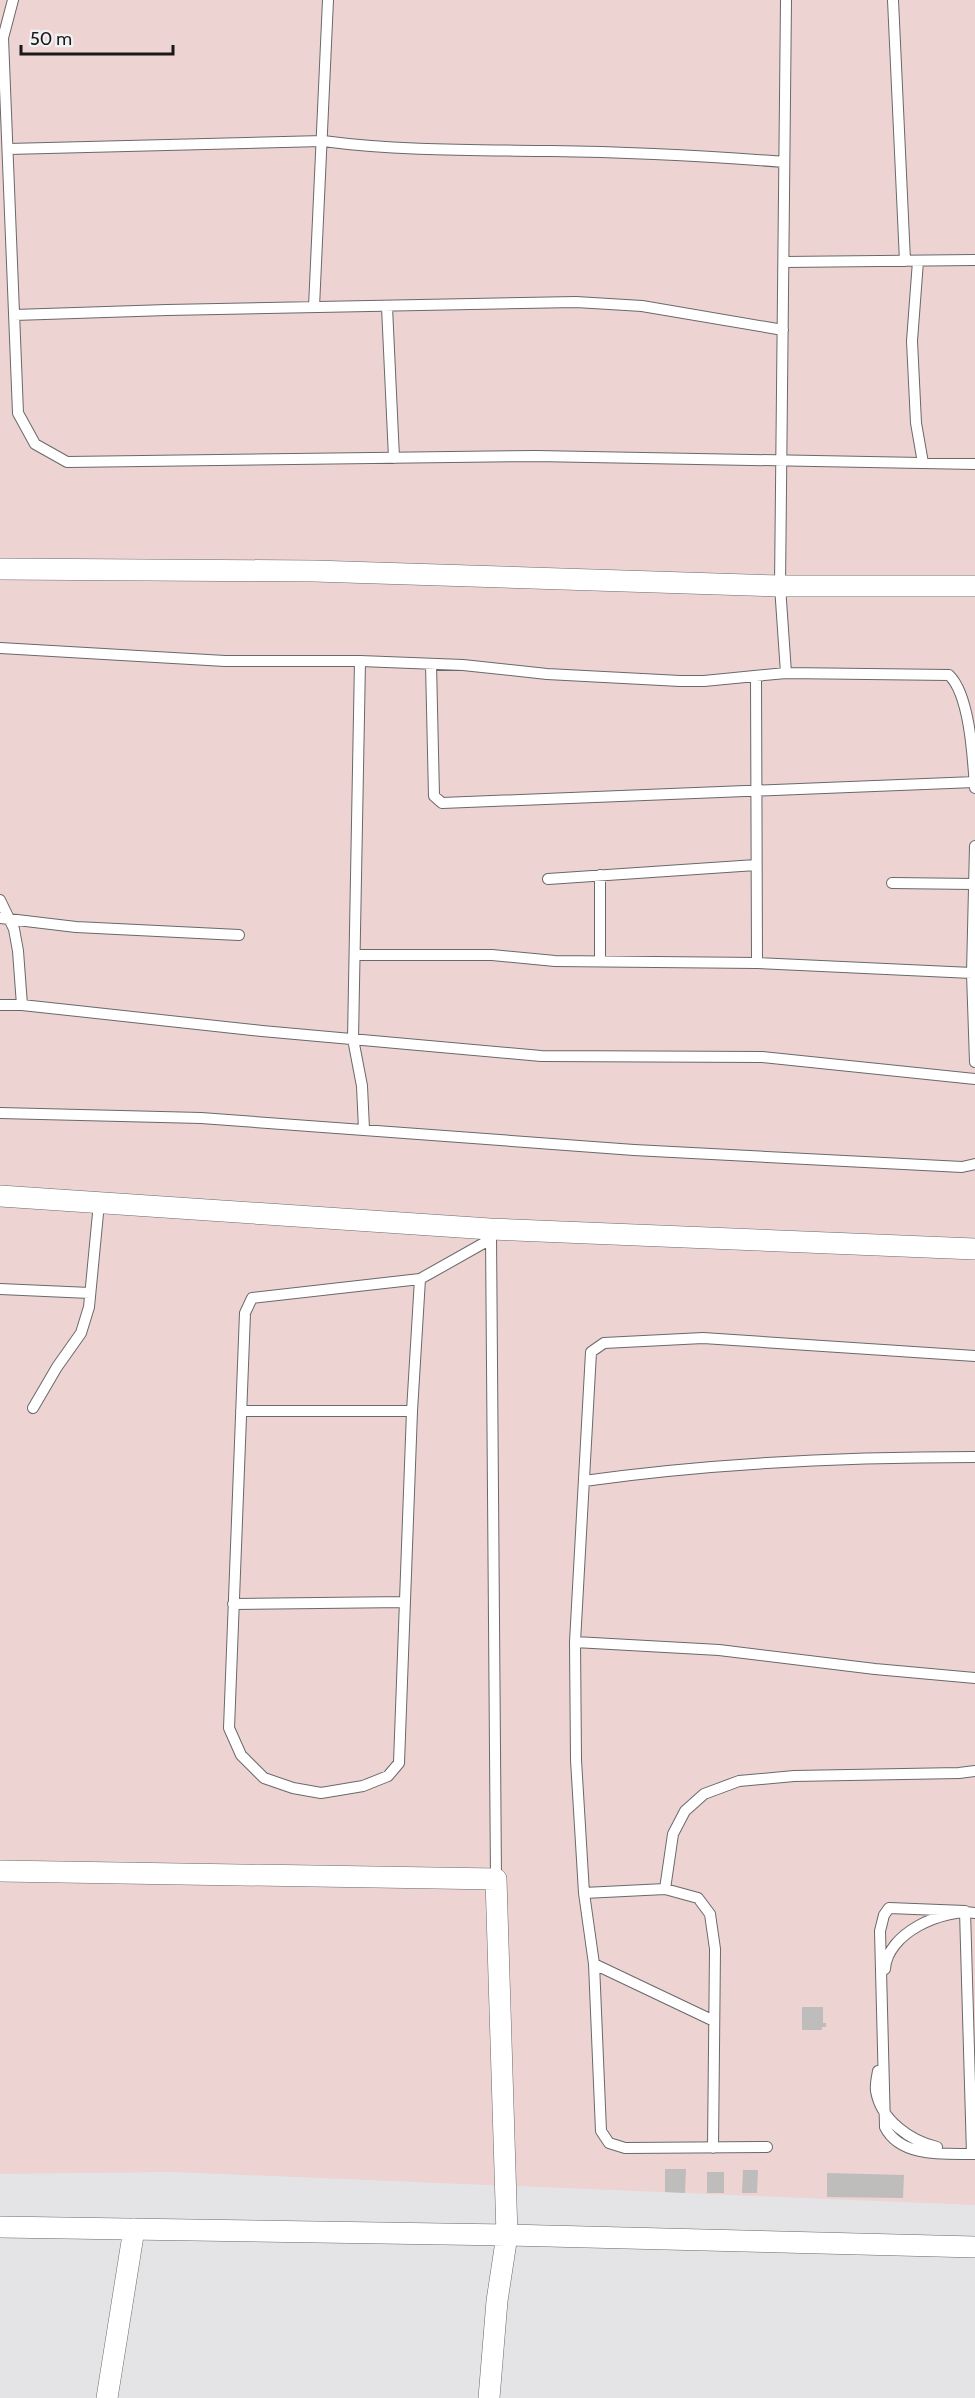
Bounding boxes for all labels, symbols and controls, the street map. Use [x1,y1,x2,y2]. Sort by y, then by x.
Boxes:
scale bar [21,18,172,56]
text: 50 m [30,28,72,50]

